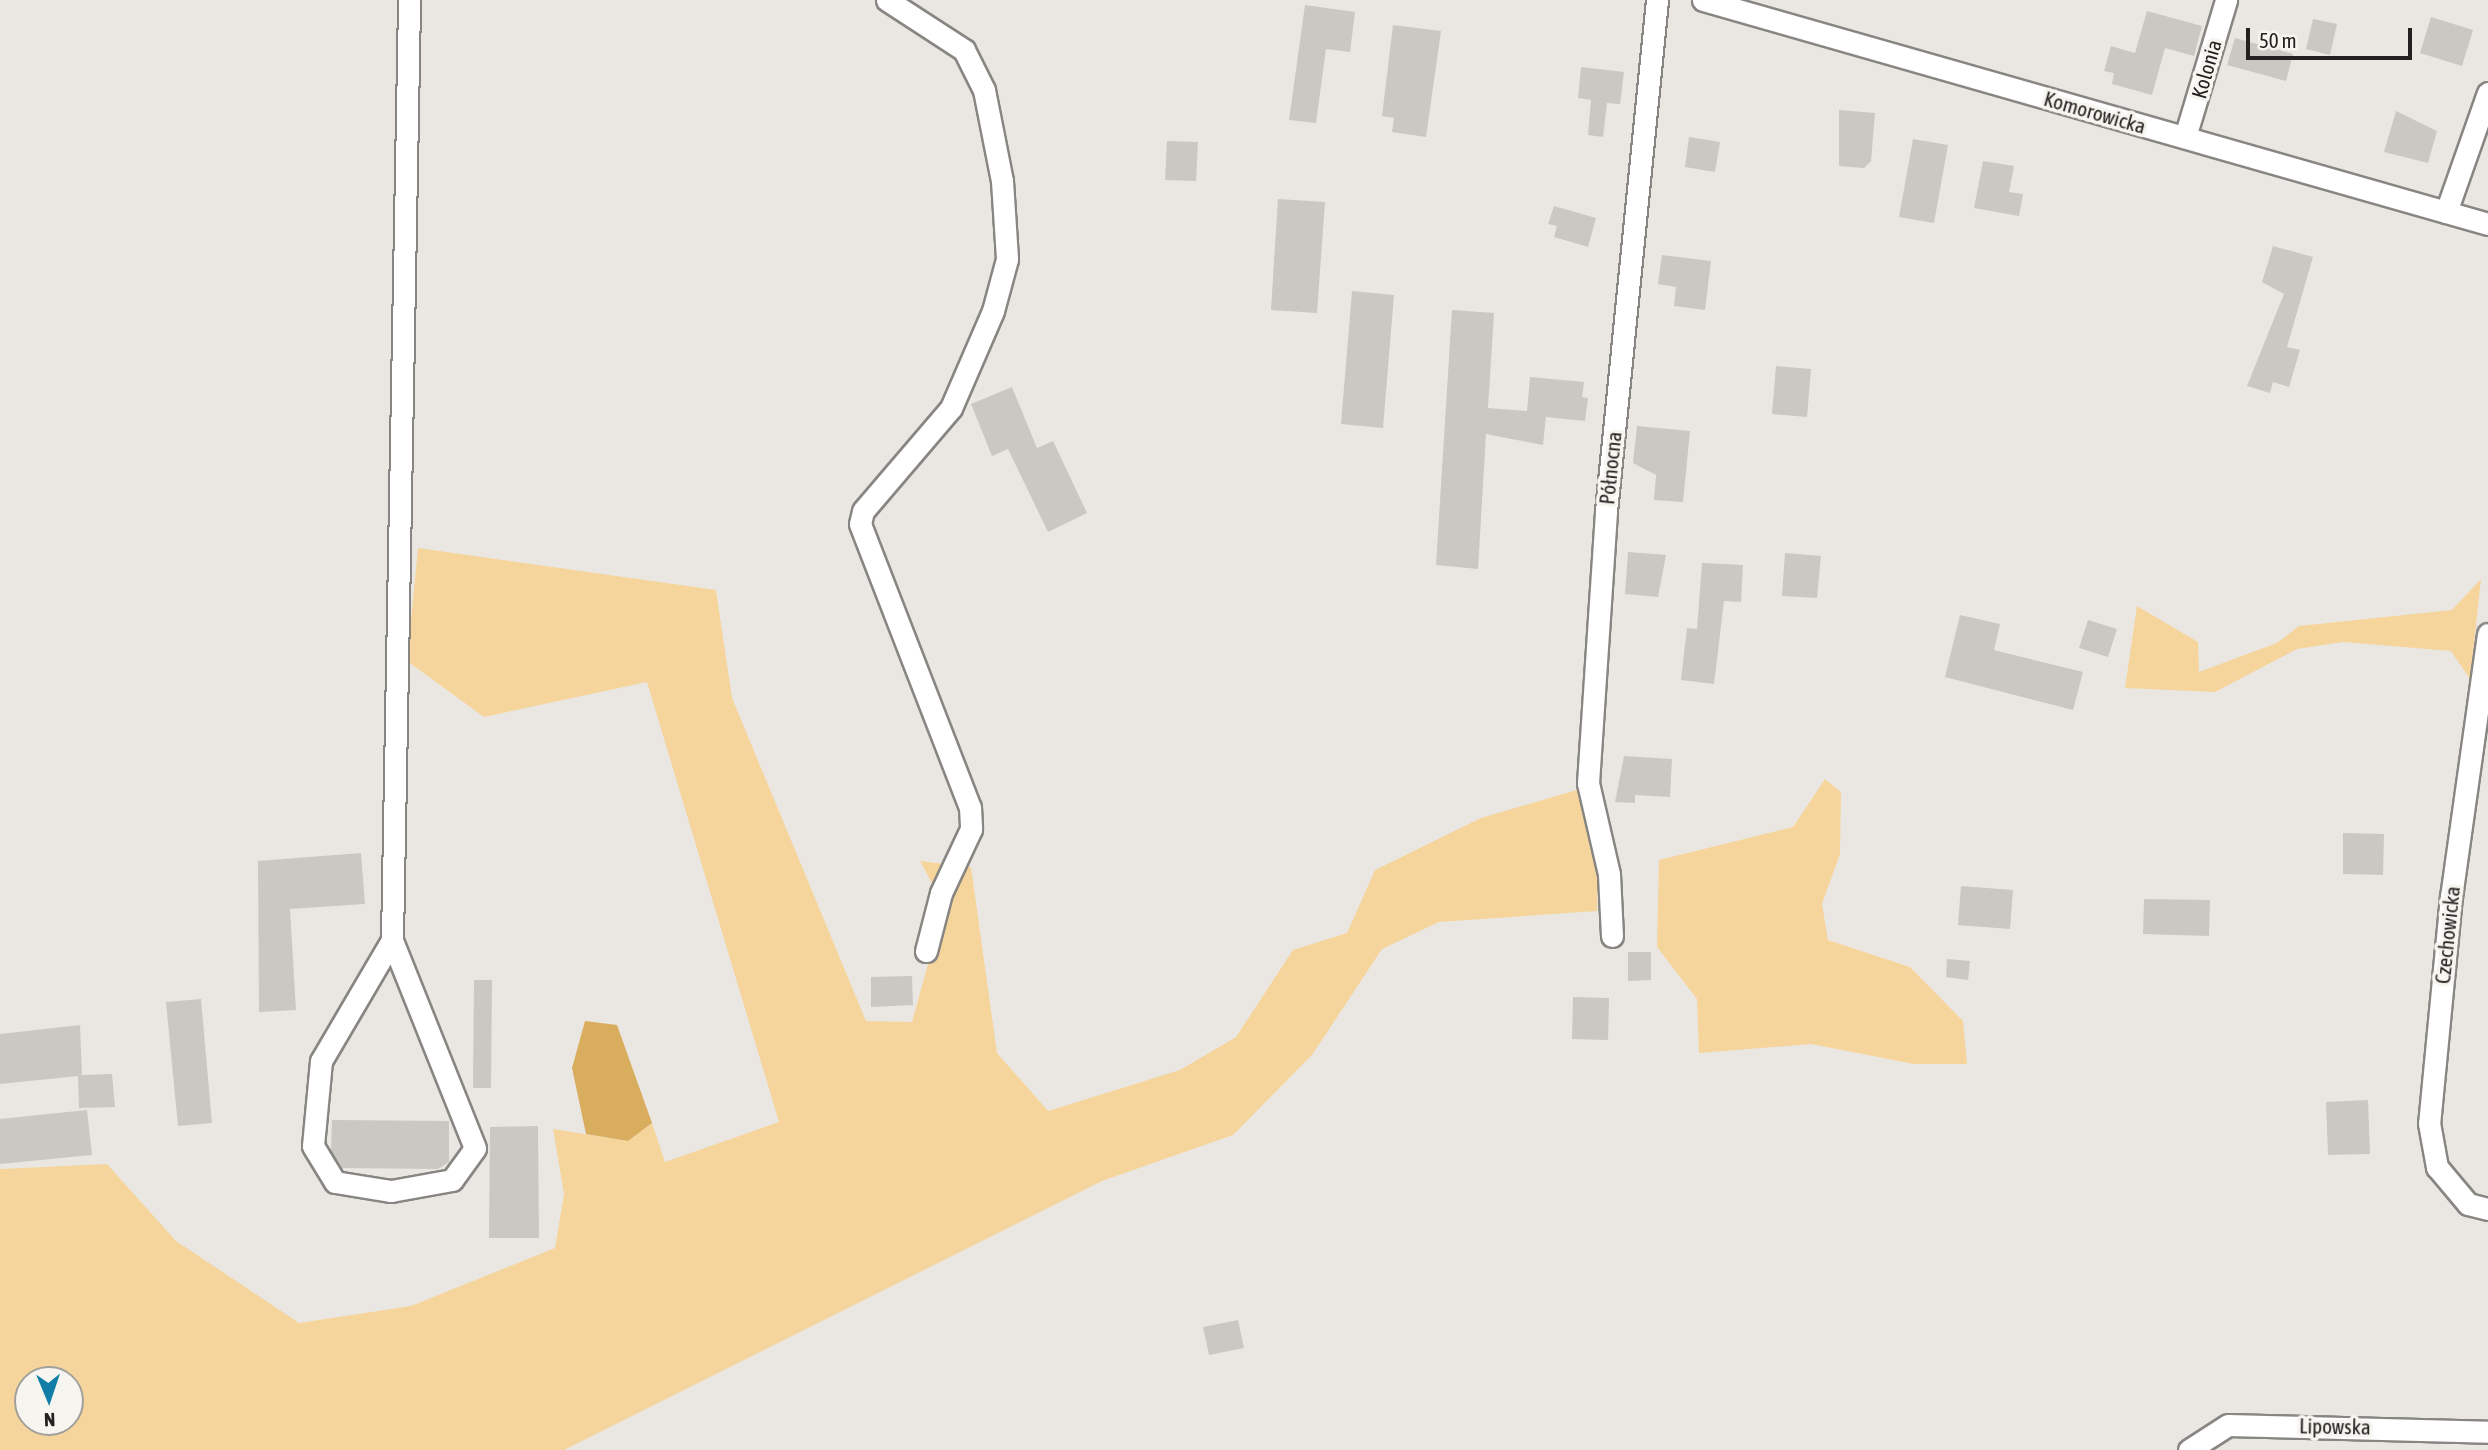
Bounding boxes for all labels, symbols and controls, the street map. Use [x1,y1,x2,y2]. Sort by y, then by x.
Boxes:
scale bar [2250,14,2416,58]
text: 50 m [2259,28,2297,52]
street label: Kolonia [2186,37,2226,101]
street label: Komorowicka [2041,85,2149,139]
street label: Północna [1594,430,1626,506]
street label: Czechowicka [2429,885,2465,985]
north arrow [14,1366,84,1436]
text: N [44,1409,56,1431]
street label: Lipowska [2299,1413,2371,1439]

